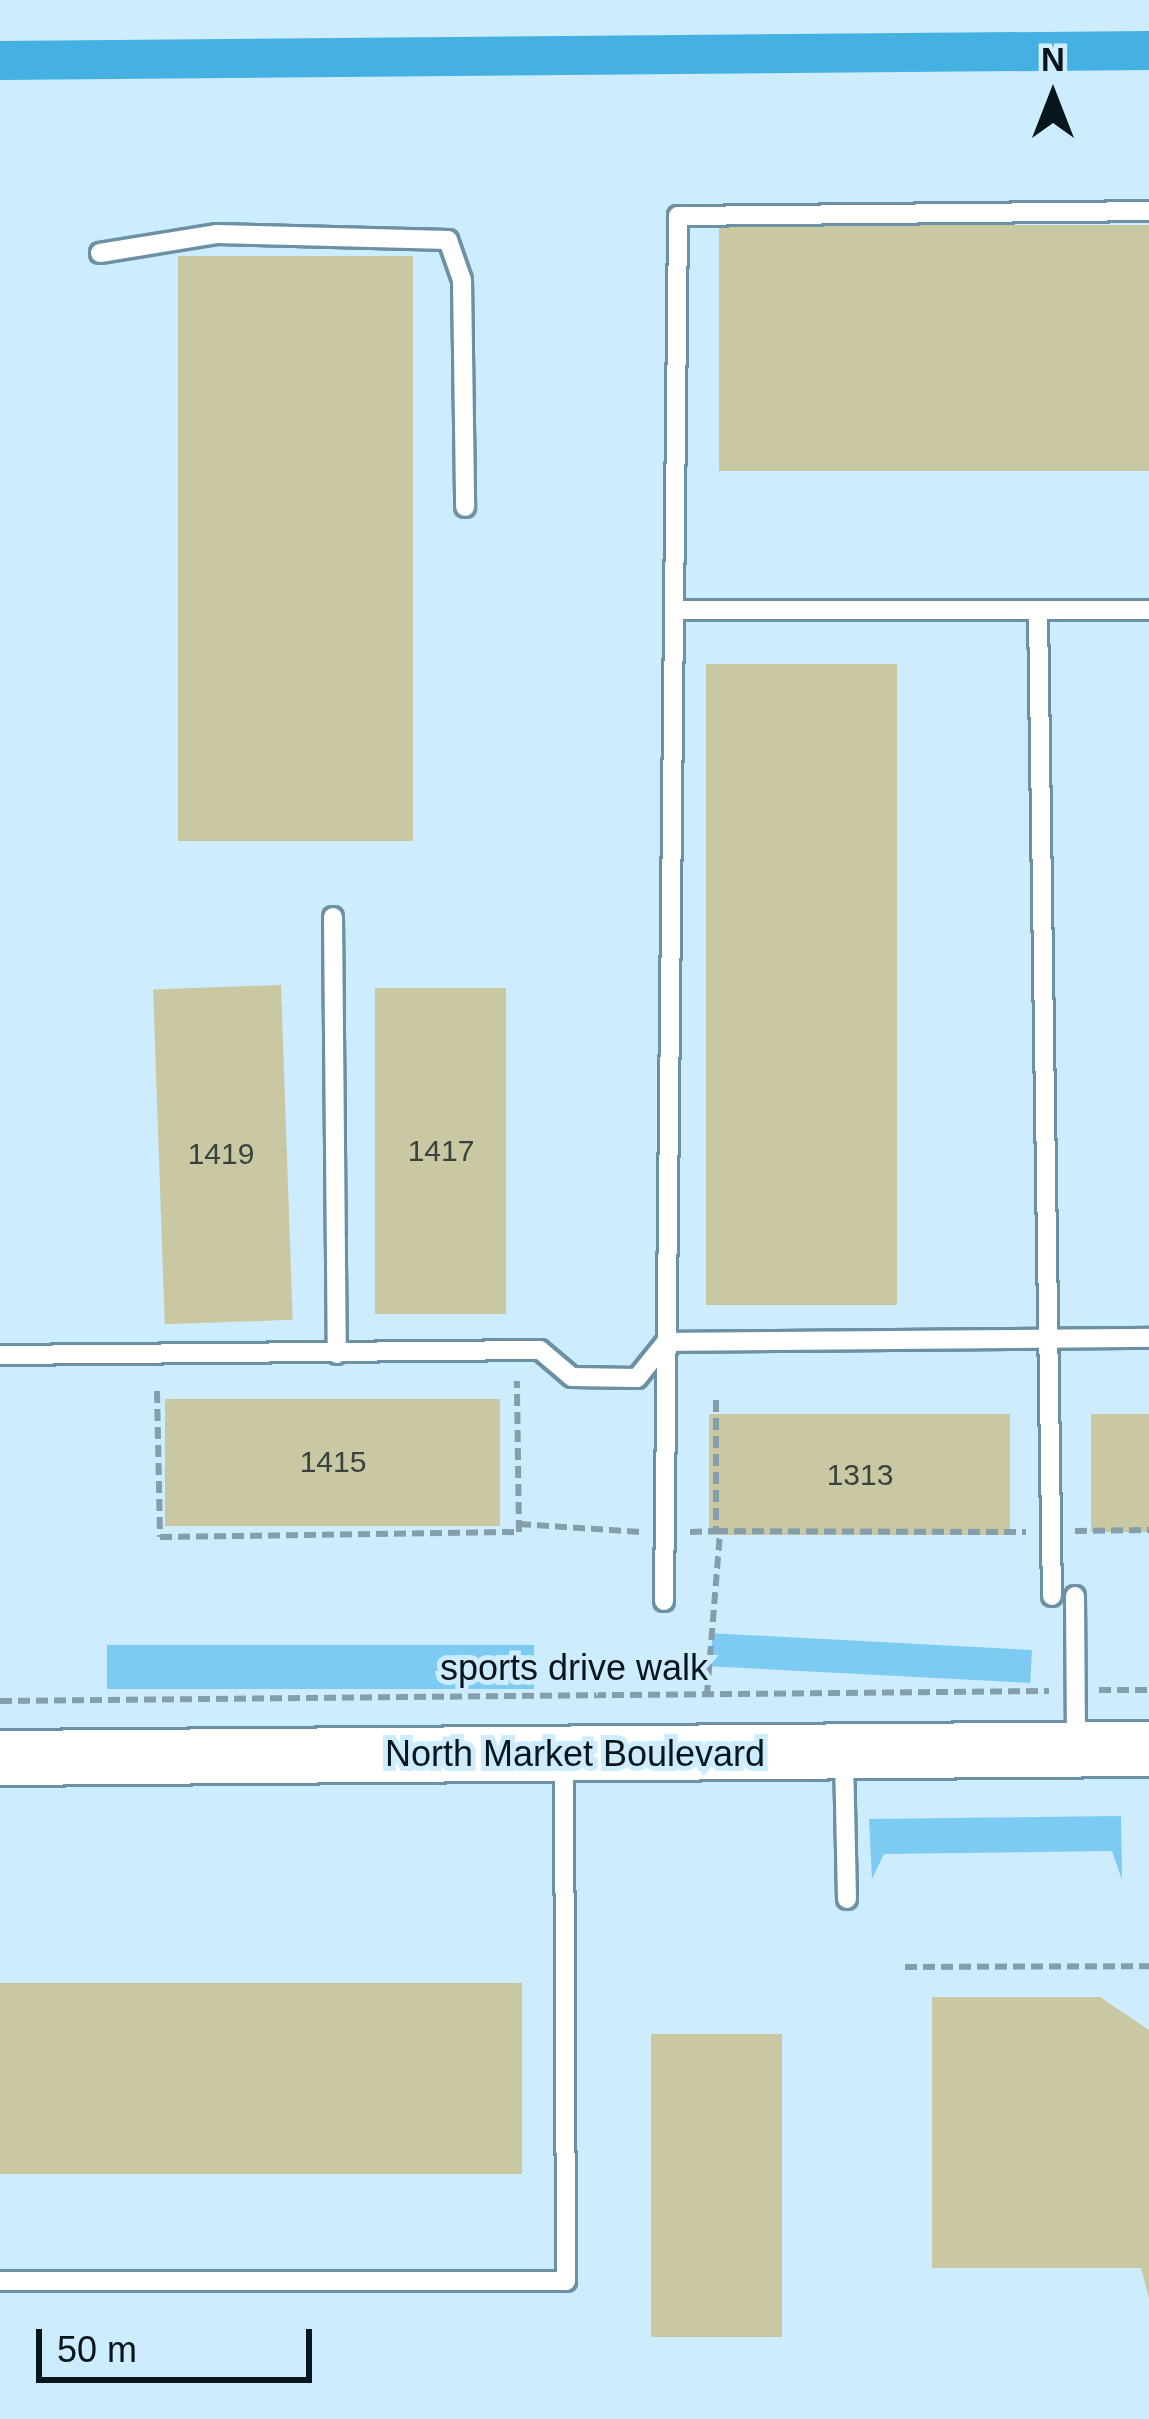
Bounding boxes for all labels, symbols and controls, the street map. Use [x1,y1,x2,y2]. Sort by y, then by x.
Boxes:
north arrow [993,36,1113,156]
text: N [1041,41,1065,78]
house number: 1417 [408,1133,474,1169]
house number: 1419 [188,1136,254,1172]
house number: 1415 [300,1444,366,1480]
house number: 1313 [827,1457,893,1493]
street label: sports drive walk [440,1646,708,1690]
street label: North Market Boulevard [385,1732,765,1776]
scale bar [42,2305,318,2379]
text: 50 m [57,2329,137,2370]

